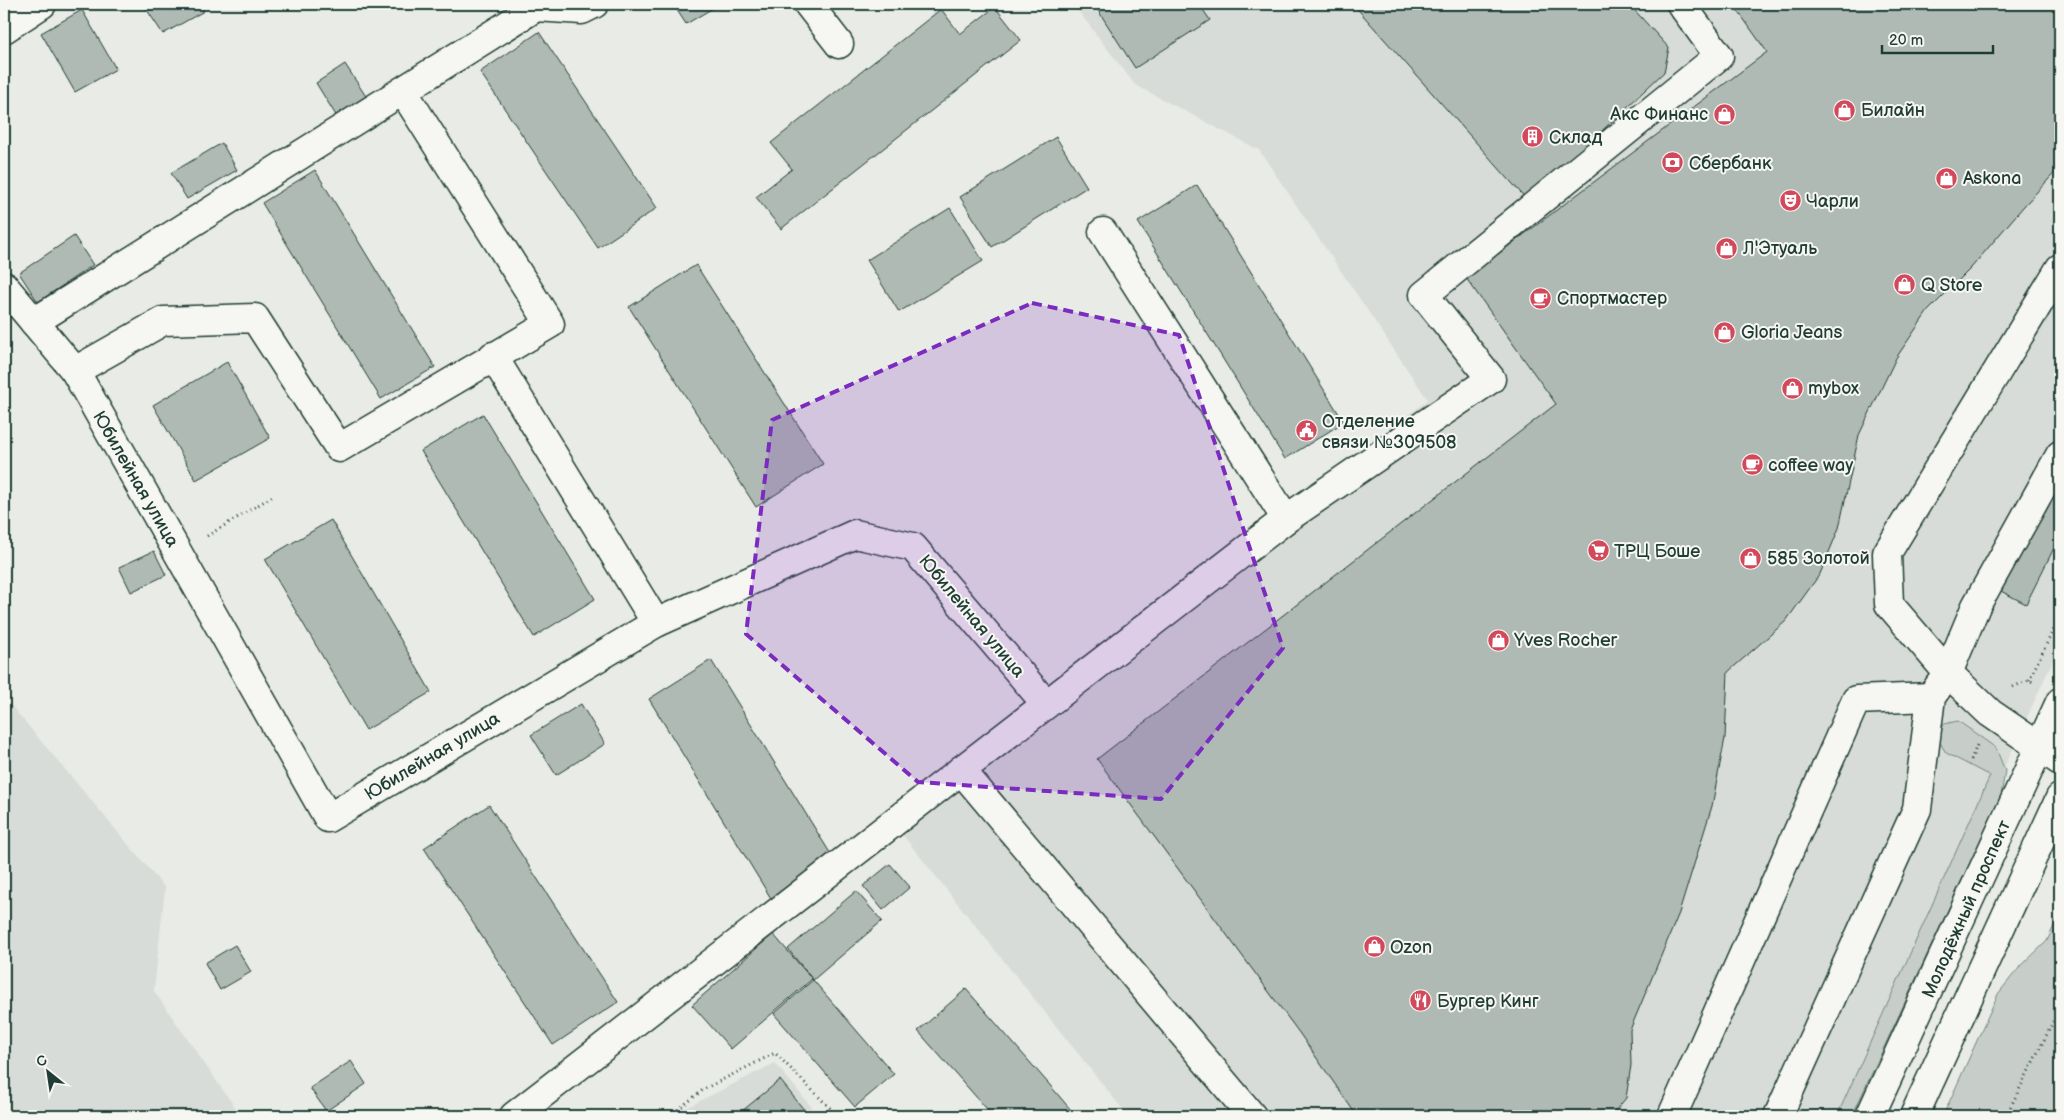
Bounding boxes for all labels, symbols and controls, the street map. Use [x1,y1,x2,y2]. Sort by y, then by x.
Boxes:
scale bar [1882,22,1993,54]
text: 20 m [1889,31,1923,50]
shop icon: Билайн [1833,98,1857,122]
place label: Билайн [1861,100,1925,121]
shop icon: Акс Финанс [1712,102,1736,126]
place label: Акс Финанс [1609,104,1708,125]
building icon: Склад [1521,125,1545,149]
place label: Склад [1549,127,1603,148]
bank icon: Сбербанк [1661,151,1685,175]
place label: Сбербанк [1689,153,1772,174]
shop icon: Askona [1935,166,1959,190]
place label: Askona [1963,168,2021,189]
theatre icon: Чарли [1778,189,1802,213]
place label: Чарли [1806,191,1859,212]
shop icon: Л'Этуаль [1715,236,1739,260]
place label: Л'Этуаль [1742,238,1817,259]
shop icon: Q Store [1893,273,1917,297]
place label: Q Store [1921,275,1983,296]
cafe icon: Спортмастер [1529,286,1553,310]
place label: Спортмастер [1557,288,1667,309]
shop icon: Gloria Jeans [1713,320,1737,344]
place label: Gloria Jeans [1741,322,1842,343]
shop icon: mybox [1780,376,1804,400]
place label: mybox [1808,378,1860,399]
street label: Юбилейная улица [88,407,183,551]
place label: Отделение связи №309508 [1322,411,1457,453]
public building icon: Отделение связи №309508 [1294,419,1318,443]
cafe icon: coffee way [1740,453,1764,477]
place label: coffee way [1768,455,1854,476]
supermarket icon: ТРЦ Боше [1586,539,1610,563]
place label: ТРЦ Боше [1614,541,1700,562]
shop icon: 585 Золотой [1739,546,1763,570]
place label: 585 Золотой [1767,548,1870,569]
street label: Юбилейная улица [914,551,1029,682]
shop icon: Yves Rocher [1486,628,1510,652]
place label: Yves Rocher [1513,630,1618,651]
street label: Юбилейная улица [361,708,504,805]
street label: Молодёжный проспект [1918,817,2015,1001]
shop icon: Ozon [1362,935,1386,959]
place label: Ozon [1390,937,1432,958]
restaurant icon: Бургер Кинг [1409,989,1433,1013]
place label: Бургер Кинг [1437,991,1539,1012]
north arrow [22,1048,72,1098]
text: С [33,1051,50,1071]

